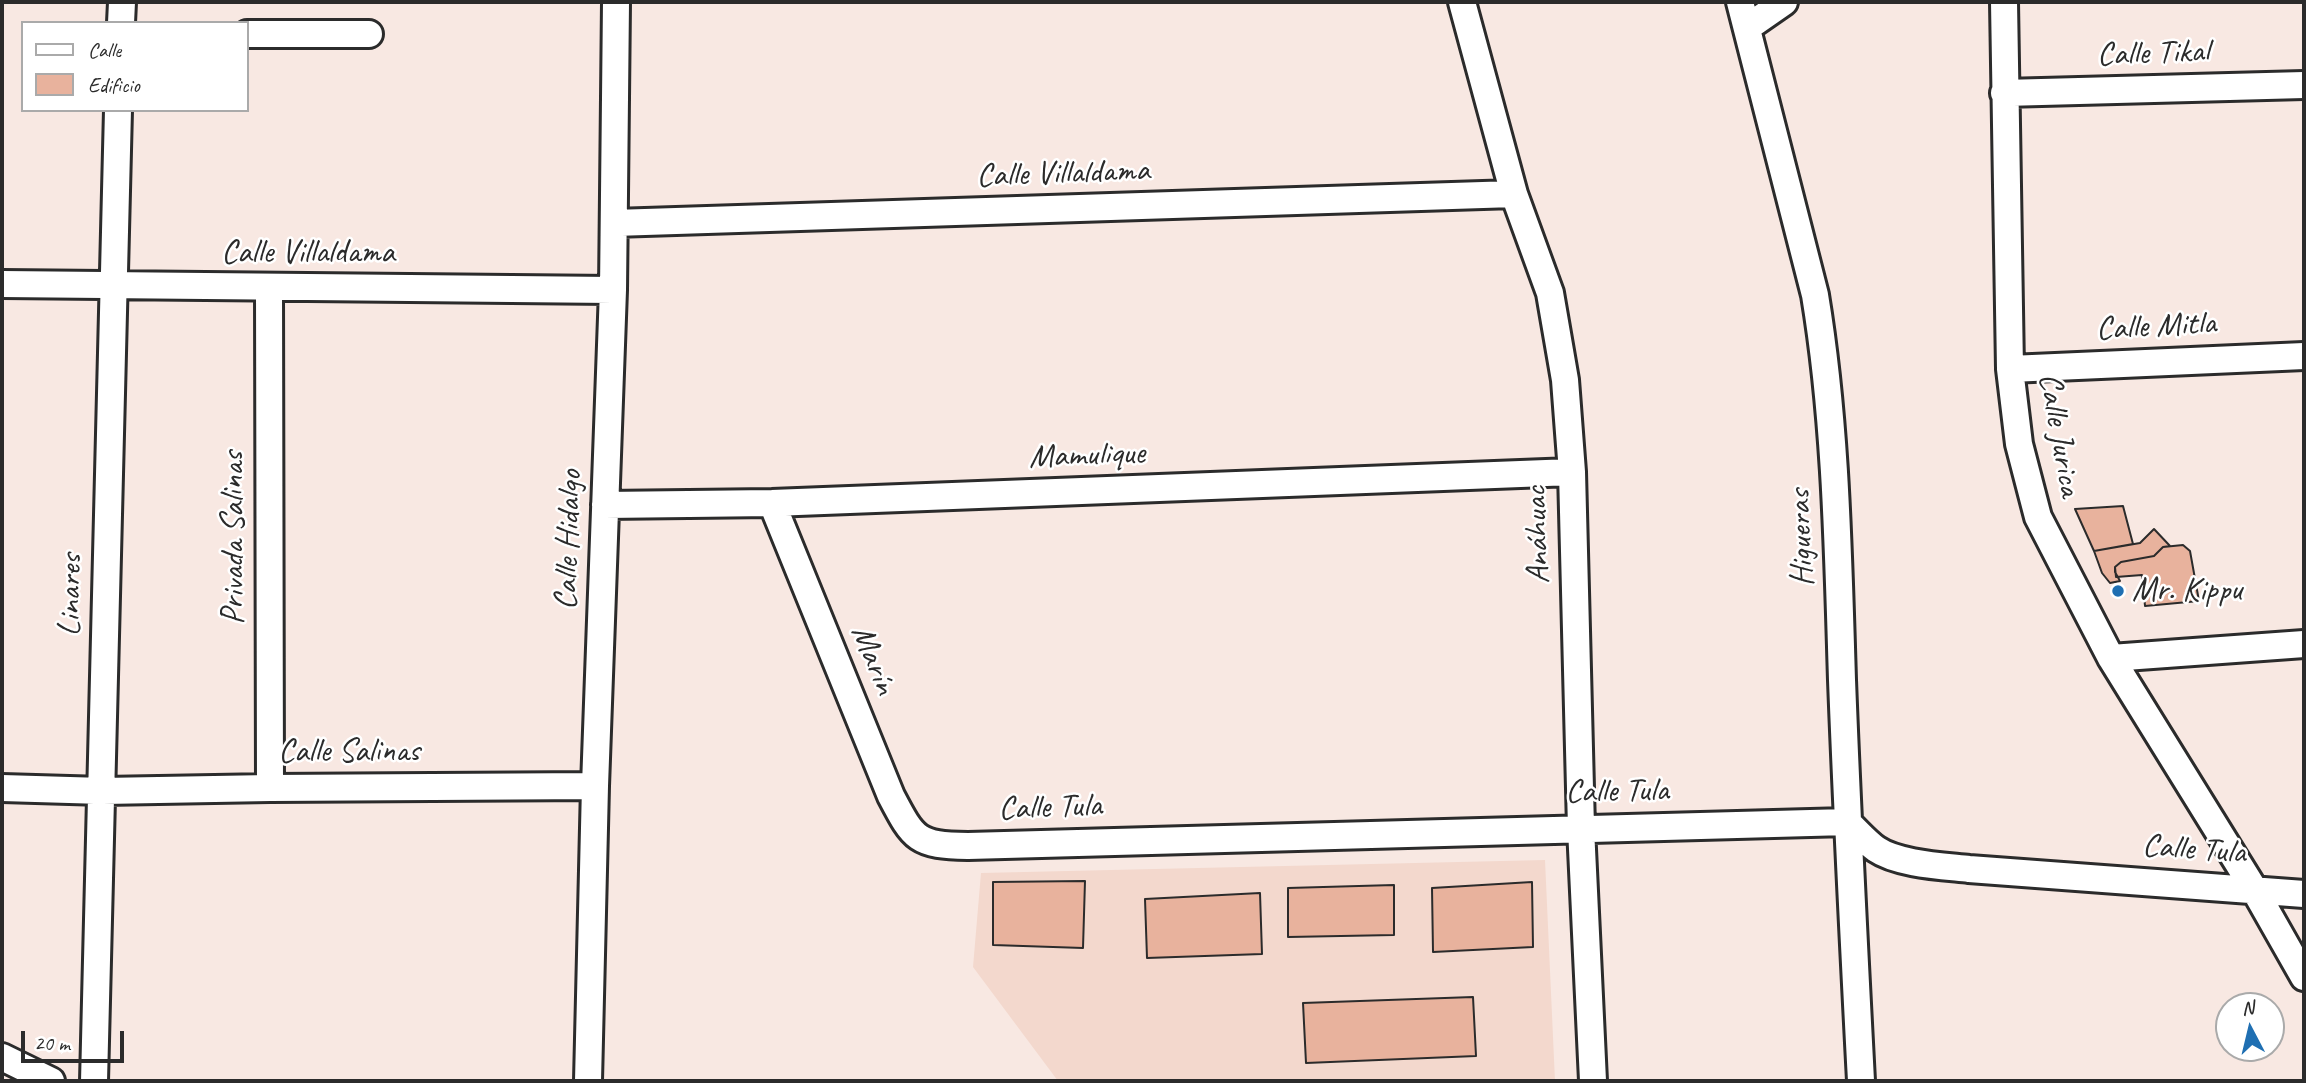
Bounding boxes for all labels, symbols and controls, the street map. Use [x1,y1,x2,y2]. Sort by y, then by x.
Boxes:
legend [21,21,248,112]
street label: Calle Tikal [2096,32,2210,76]
text: Calle [88,37,121,63]
text: Edificio [88,72,140,98]
street label: Calle Villaldama [976,151,1150,197]
street label: Calle Villaldama [221,233,395,273]
street label: Calle Mitla [2095,304,2217,350]
street label: Calle Jurica [2029,370,2089,500]
street label: Mamulique [1028,434,1146,478]
street label: Privada Salinas [214,451,254,625]
street label: Calle Hidalgo [547,469,591,611]
street label: Anáhuac [1517,485,1559,585]
street label: Higueras [1781,489,1823,587]
street label: Linares [50,553,92,637]
place label: Mr. Kippu [2132,571,2242,611]
marker: Mr. Kippu [2110,583,2126,599]
street label: Marín [841,620,905,700]
street label: Calle Salinas [278,732,420,772]
street label: Calle Tula [1565,771,1669,813]
street label: Calle Tula [998,786,1102,830]
street label: Calle Tula [2141,827,2247,873]
north arrow [2215,992,2285,1062]
text: N [2240,996,2255,1021]
scale bar [24,1016,128,1060]
text: 20 m [34,1030,70,1056]

